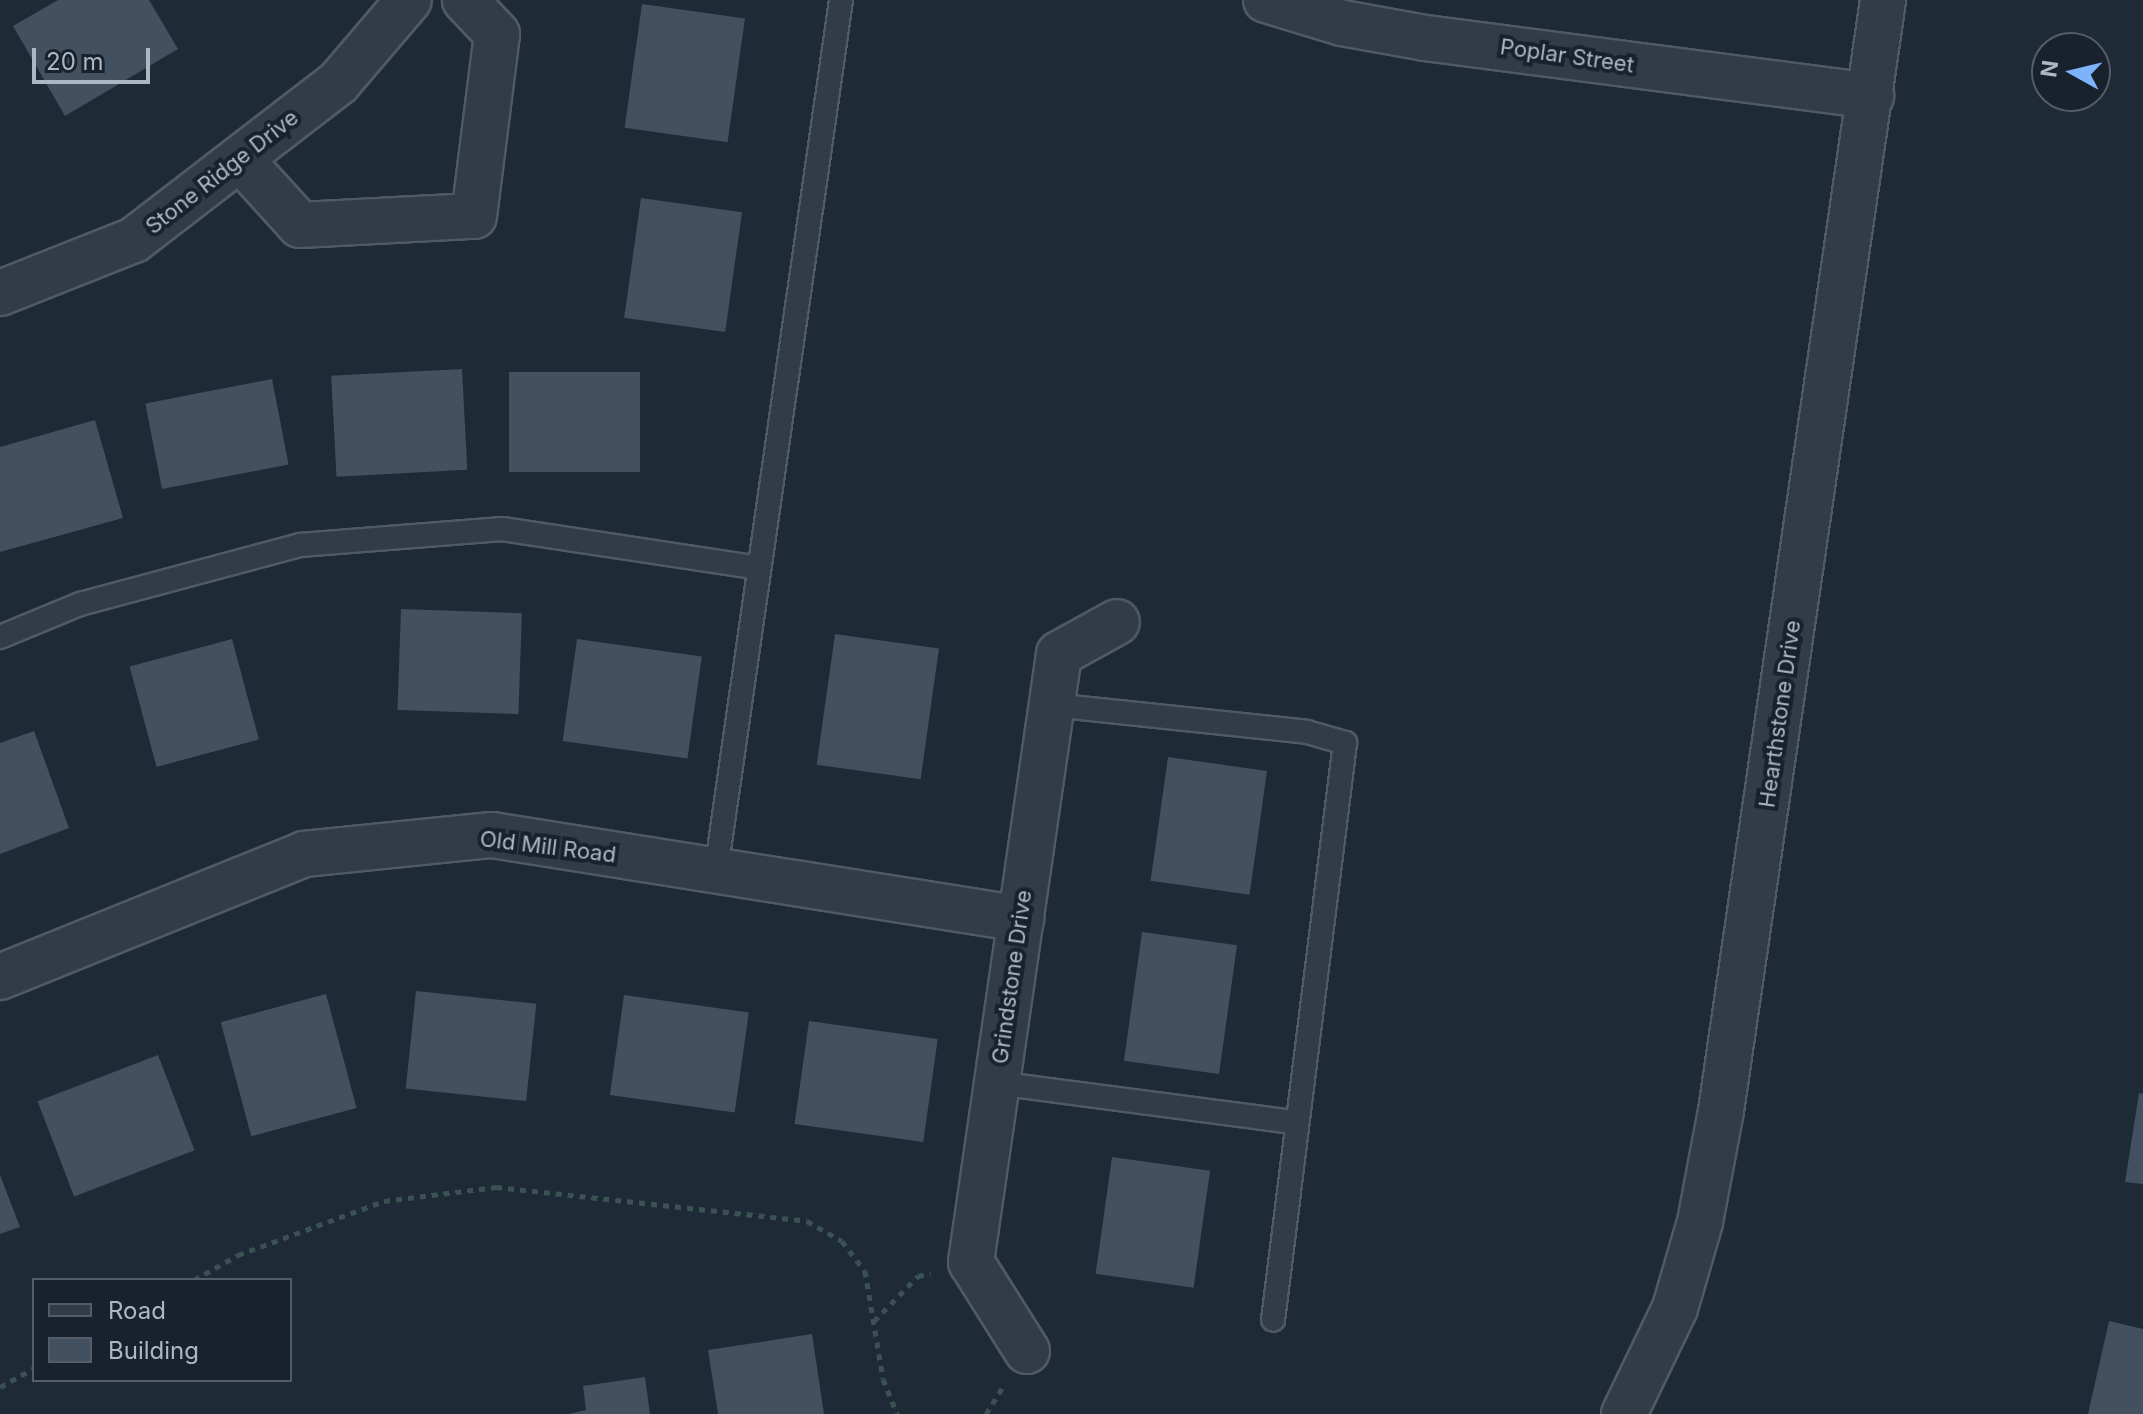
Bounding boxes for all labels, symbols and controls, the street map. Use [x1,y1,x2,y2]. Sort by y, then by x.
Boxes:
scale bar [36,32,154,82]
north arrow [2031,32,2111,112]
street label: Poplar Street [1498,34,1636,78]
text: 20 m [46,47,104,76]
text: N [2035,59,2063,79]
street label: Stone Ridge Drive [140,104,304,240]
street label: Hearthstone Drive [1754,619,1806,809]
street label: Old Mill Road [478,826,618,868]
street label: Grindstone Drive [987,888,1037,1066]
legend [32,1278,292,1382]
text: Road [108,1296,166,1325]
text: Building [108,1336,199,1365]

